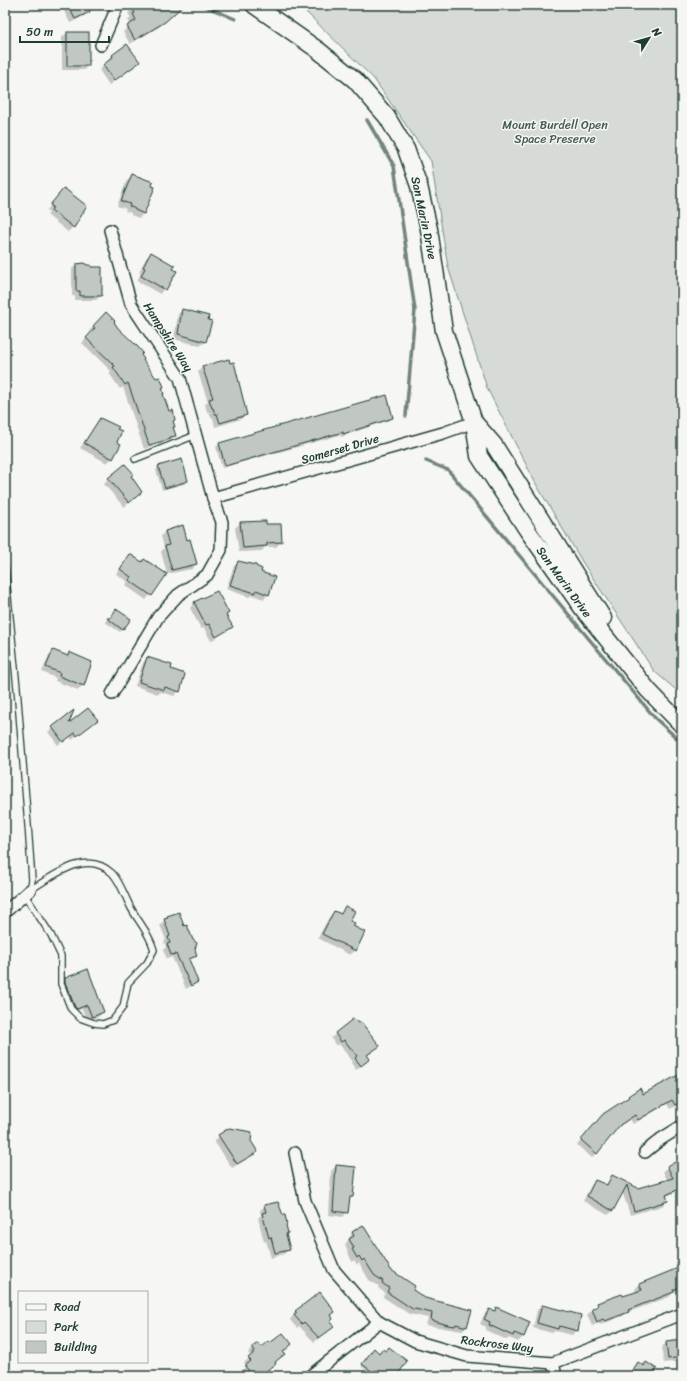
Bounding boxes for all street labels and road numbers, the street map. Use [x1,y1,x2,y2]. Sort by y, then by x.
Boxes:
street label: San Marin Drive [404,174,444,262]
street label: Hampshire Way [137,298,199,377]
street label: Somerset Drive [298,427,382,471]
street label: San Marin Drive [530,541,598,623]
street label: Rockrose Way [460,1329,535,1359]

